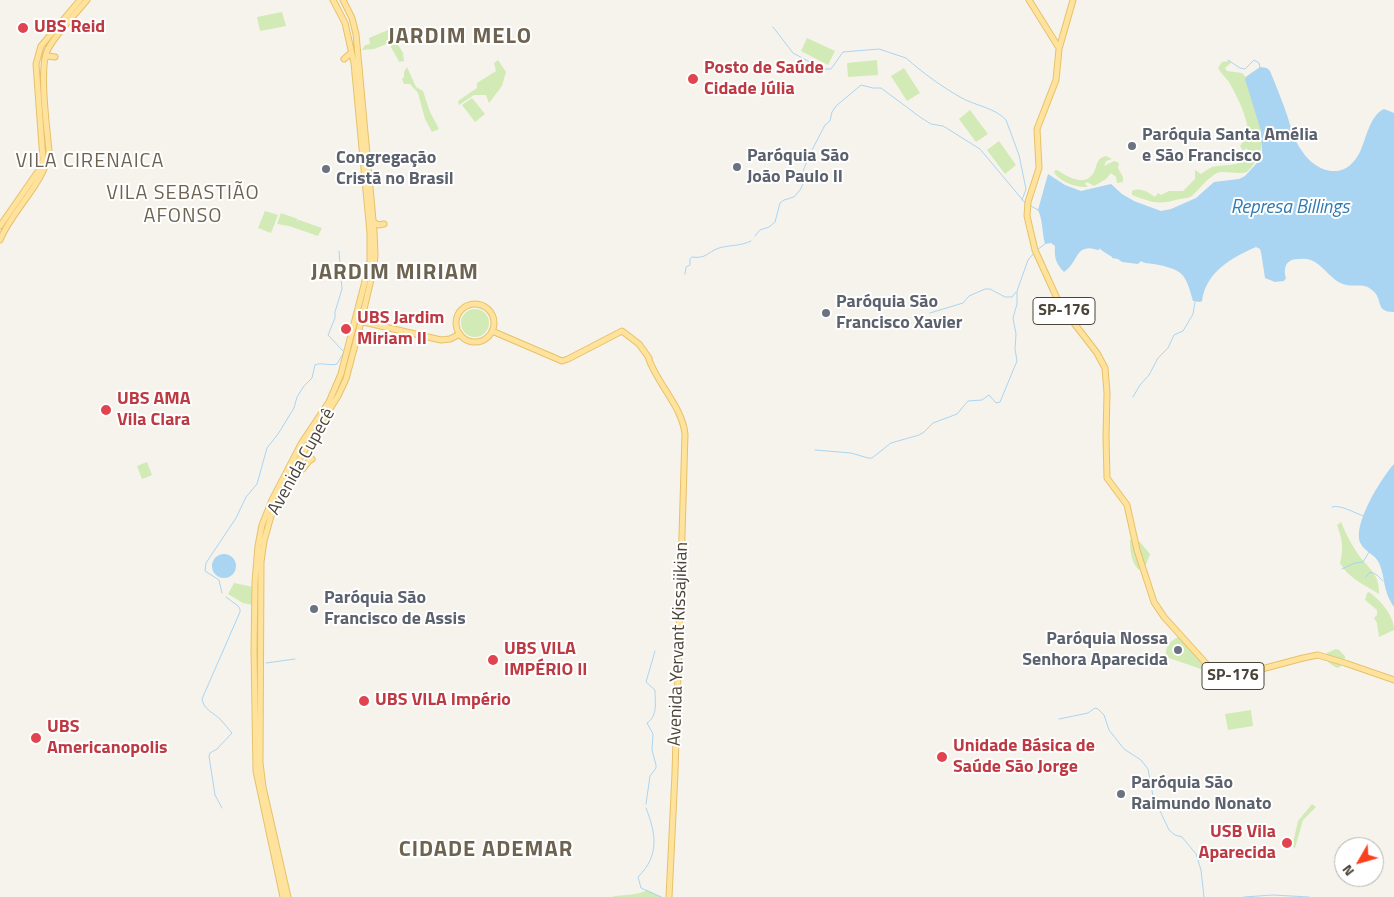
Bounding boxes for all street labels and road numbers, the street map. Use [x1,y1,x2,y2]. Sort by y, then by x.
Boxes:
road number: SP-176 [1033,298,1095,324]
street label: Avenida Cupecê [264,405,340,519]
street label: Avenida Yervant Kissajikian [665,542,693,746]
road number: SP-176 [1202,662,1264,689]

